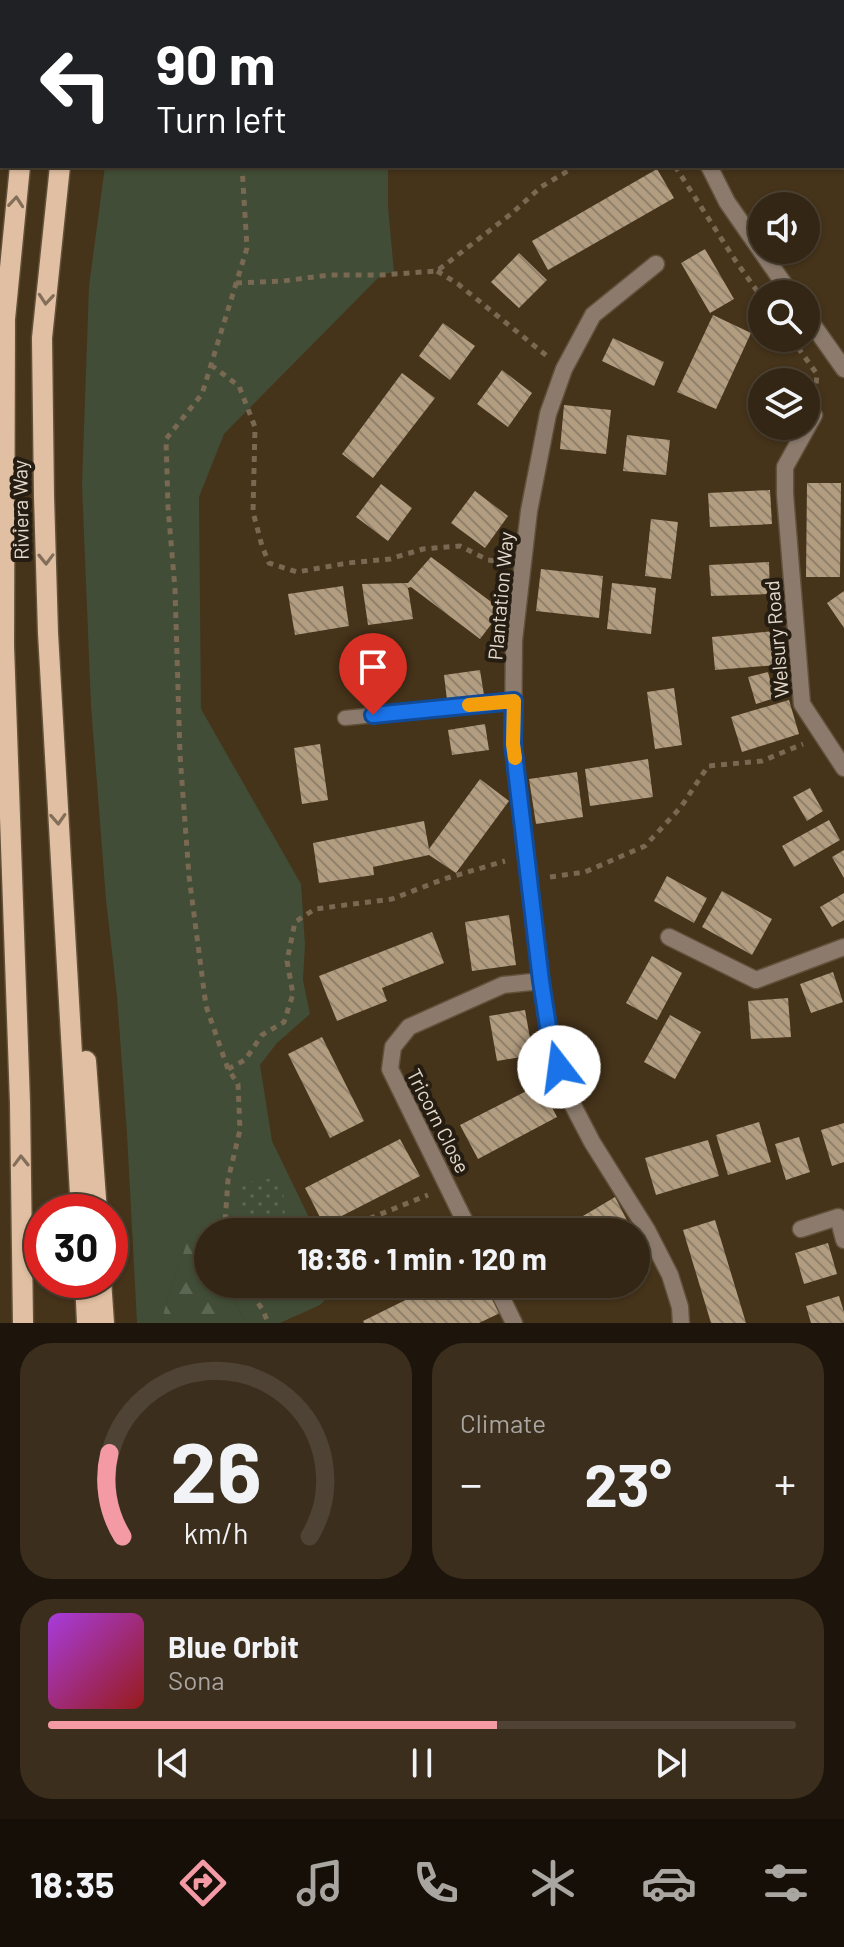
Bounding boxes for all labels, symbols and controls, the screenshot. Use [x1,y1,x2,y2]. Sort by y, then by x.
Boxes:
text: 90 m [156,29,276,96]
icon: left [24,32,128,136]
text: Turn left [156,97,287,140]
map controls [748,192,820,440]
button: sound [748,192,820,264]
one-way arrow [7,195,24,208]
button: search [748,280,820,352]
one-way arrow [37,293,54,306]
button: layers [748,368,820,440]
street label: Riviera Way [7,460,33,560]
street label: Plantation Way [482,531,518,661]
one-way arrow [37,553,54,566]
street label: Welsury Road [759,580,793,699]
pin [339,633,407,715]
icon: arrive [351,645,395,689]
one-way arrow [50,813,67,826]
position arrow [517,1025,601,1109]
street label: Tricorn Close [402,1064,475,1177]
one-way arrow [12,1154,30,1167]
speed limit sign: 30 [24,1194,128,1298]
text: 18:36 · 1 min · 120 m [297,1240,547,1276]
text: Climate [460,1407,546,1438]
text: 26 [170,1420,262,1520]
text: 23° [584,1447,672,1519]
text: − [460,1456,482,1509]
text: + [774,1456,796,1509]
text: km/h [184,1515,248,1550]
text: Blue Orbit [168,1628,299,1664]
text: Sona [168,1664,225,1695]
icon: previous [151,1741,195,1785]
icon: pause [400,1741,444,1785]
icon: next [649,1741,693,1785]
icon: directions [175,1855,231,1911]
icon: music [292,1855,348,1911]
icon: phone [408,1855,464,1911]
icon: climate [525,1855,581,1911]
icon: car [641,1855,697,1911]
icon: filters [758,1855,814,1911]
text: 18:35 [30,1862,114,1905]

